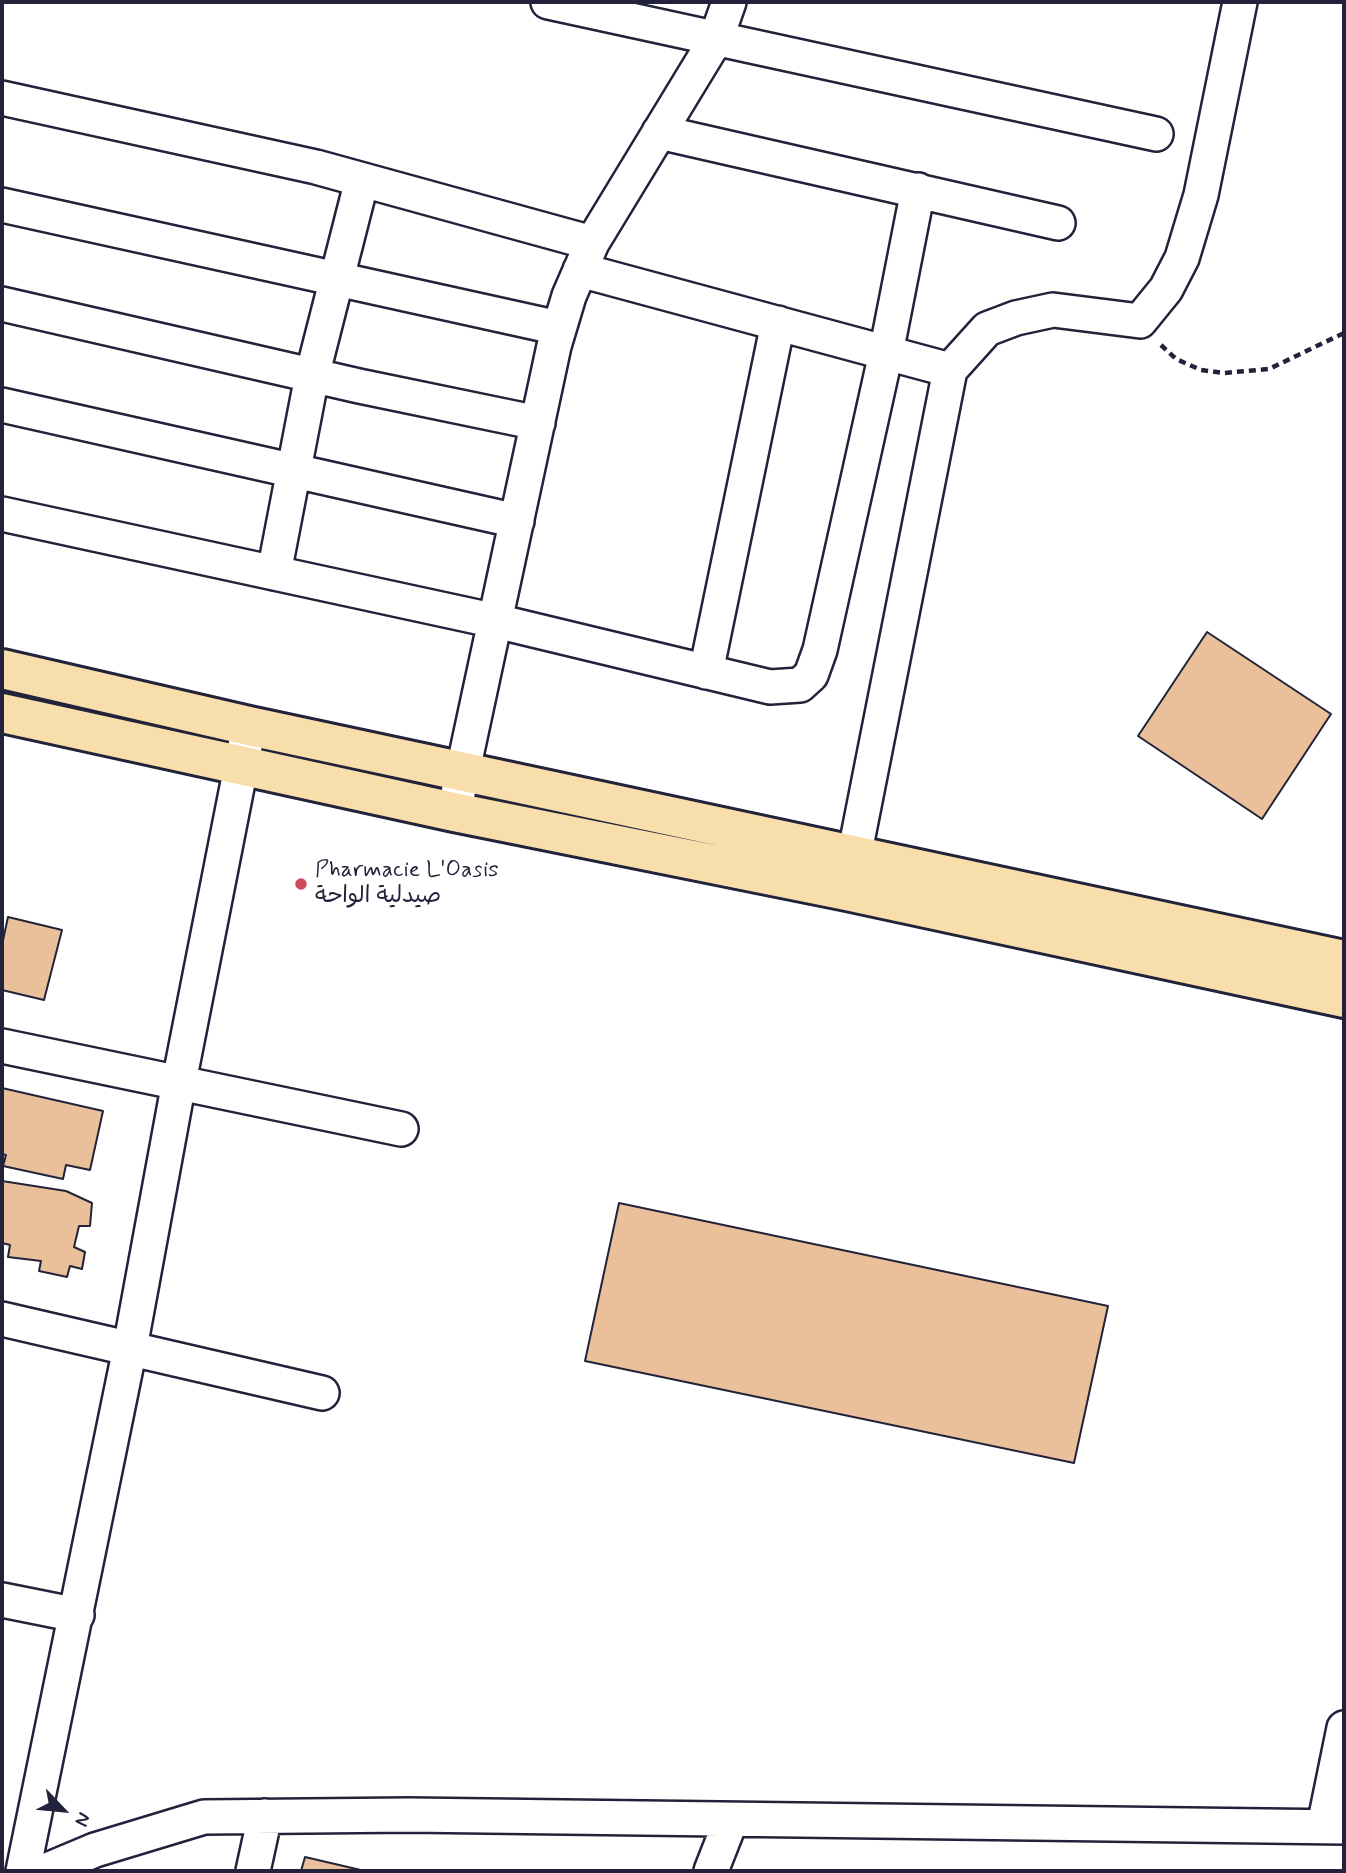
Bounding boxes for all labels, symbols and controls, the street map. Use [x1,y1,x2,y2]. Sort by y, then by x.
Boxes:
place label: Pharmacie L'Oasis صيدلية الواحة [315,857,499,911]
marker: Pharmacie L'Oasis صيدلية الواحة [293,876,309,892]
north arrow [28,1775,98,1845]
text: N [68,1808,96,1831]

